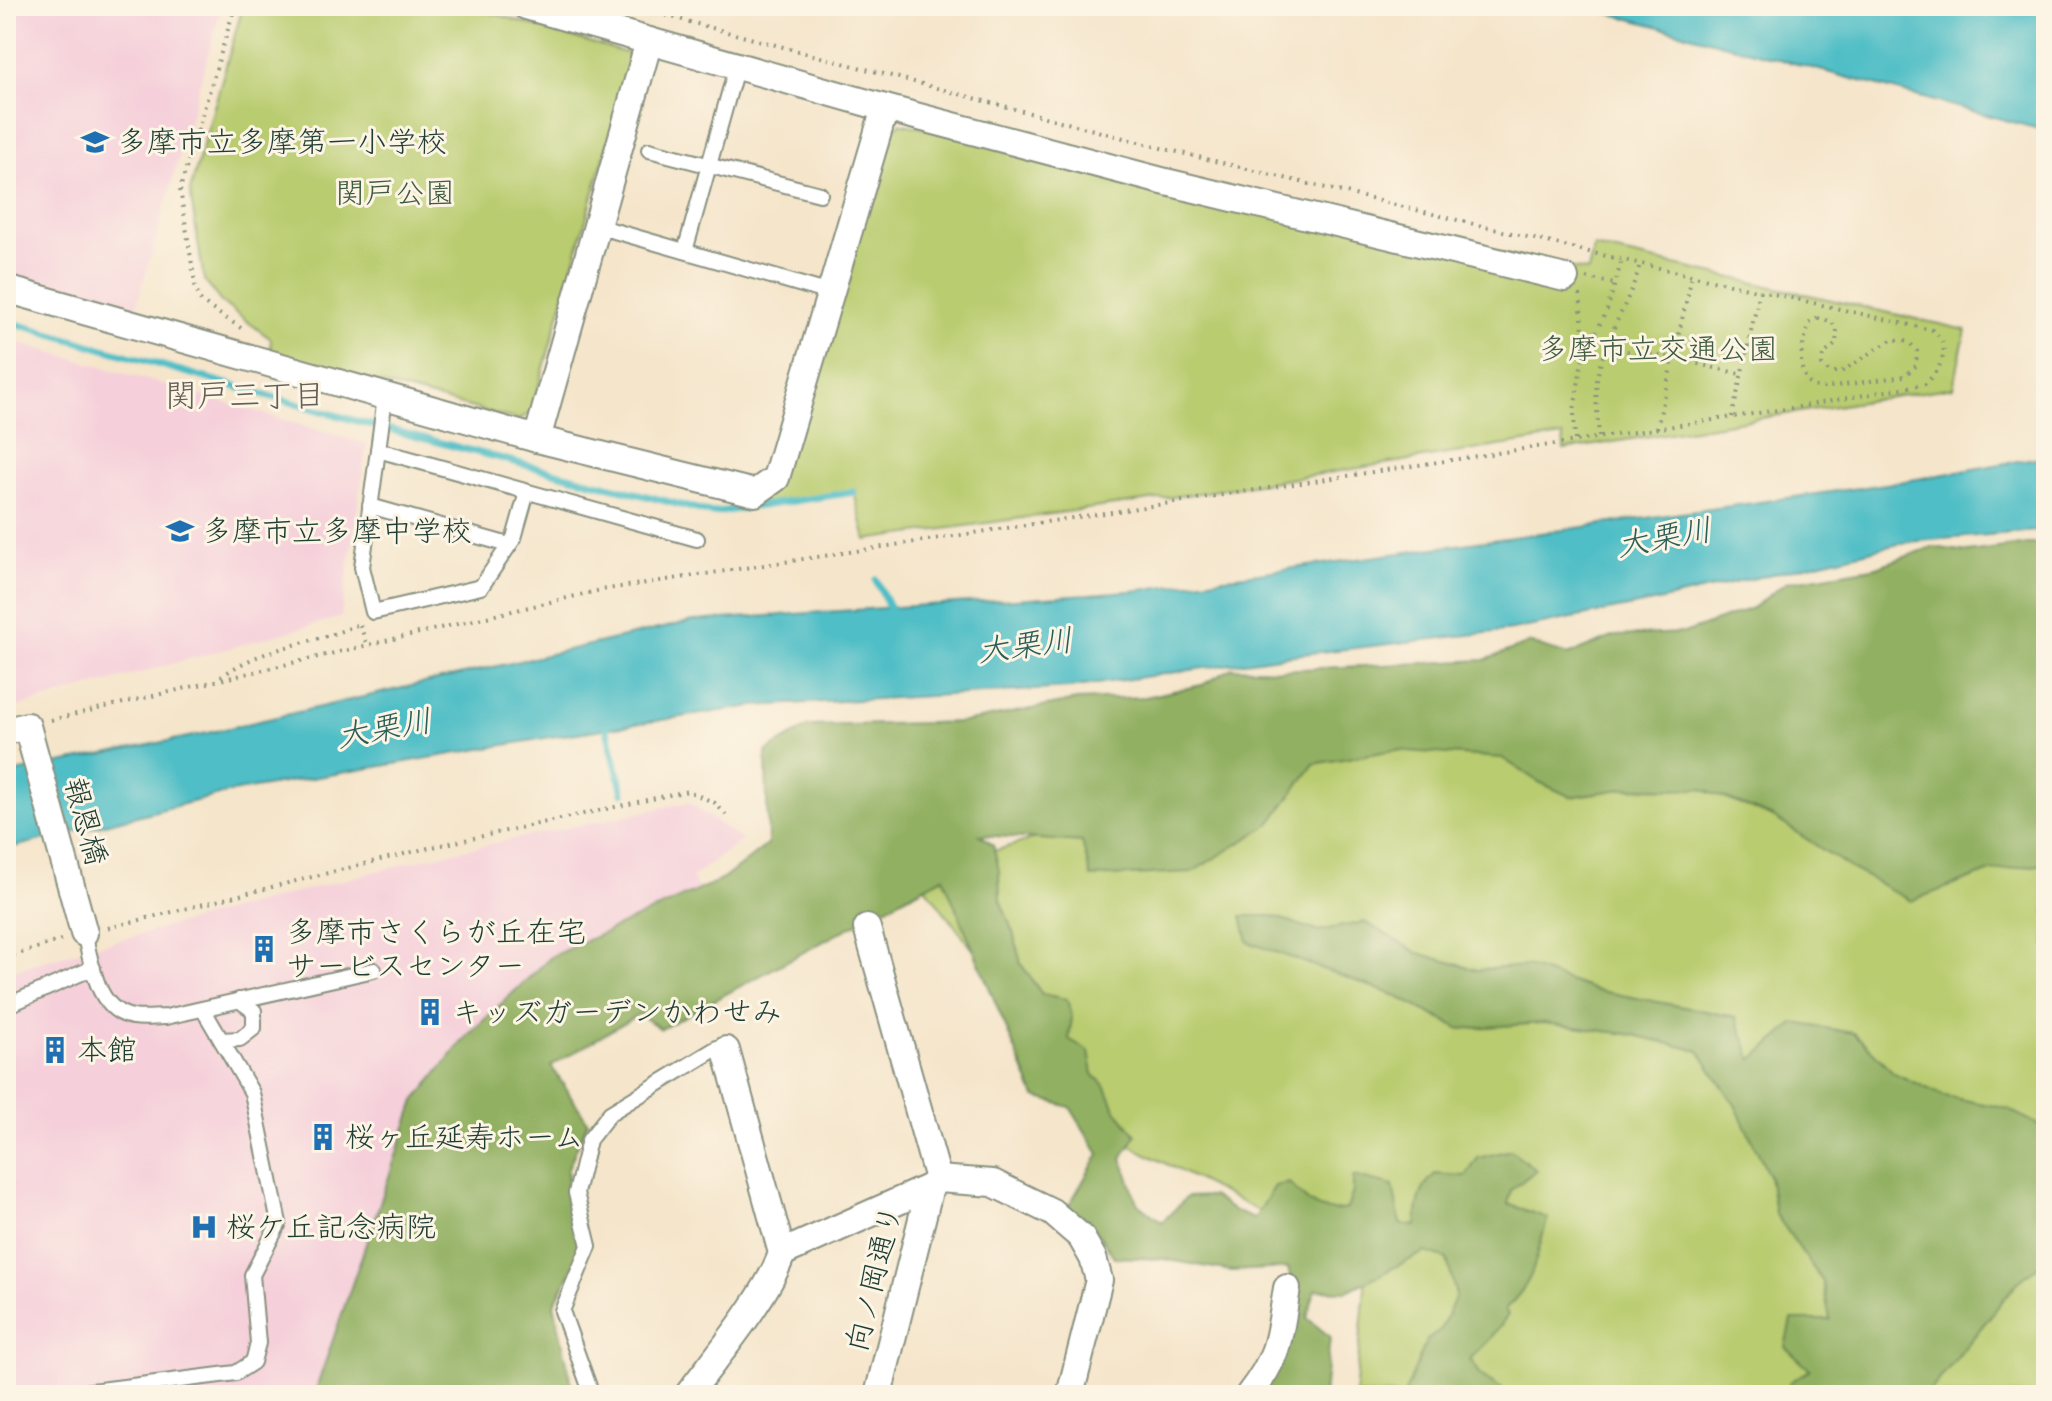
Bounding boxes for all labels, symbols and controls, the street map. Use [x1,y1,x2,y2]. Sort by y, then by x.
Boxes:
place label: 多摩市立多摩第一小学校 [117,121,447,161]
school or university icon: 多摩市立多摩第一小学校 [80,127,110,157]
park label: 関戸公園 [335,172,455,212]
park label: 多摩市立交通公園 [1538,328,1778,368]
district label: 関戸三丁目 [165,373,325,416]
water label: 大栗川 [1613,507,1715,566]
place label: 多摩市立多摩中学校 [202,510,472,550]
school or university icon: 多摩市立多摩中学校 [165,516,195,546]
water label: 大栗川 [975,617,1075,672]
water label: 大栗川 [333,698,435,757]
street label: 報恩橋 [56,772,118,869]
place label: 多摩市さくらが丘在宅 サービスセンター [286,911,586,985]
building icon: 多摩市さくらが丘在宅 サービスセンター [249,934,279,964]
place label: キッズガーデンかわせみ [452,991,782,1031]
building icon: キッズガーデンかわせみ [415,997,445,1027]
place label: 本館 [77,1029,137,1069]
building icon: 本館 [40,1035,70,1065]
place label: 桜ヶ丘延寿ホーム [345,1116,584,1156]
building icon: 桜ヶ丘延寿ホーム [308,1122,338,1152]
street label: 向ノ岡通り [835,1200,911,1355]
place label: 桜ケ丘記念病院 [226,1206,436,1246]
hospital icon: 桜ケ丘記念病院 [189,1212,219,1242]

